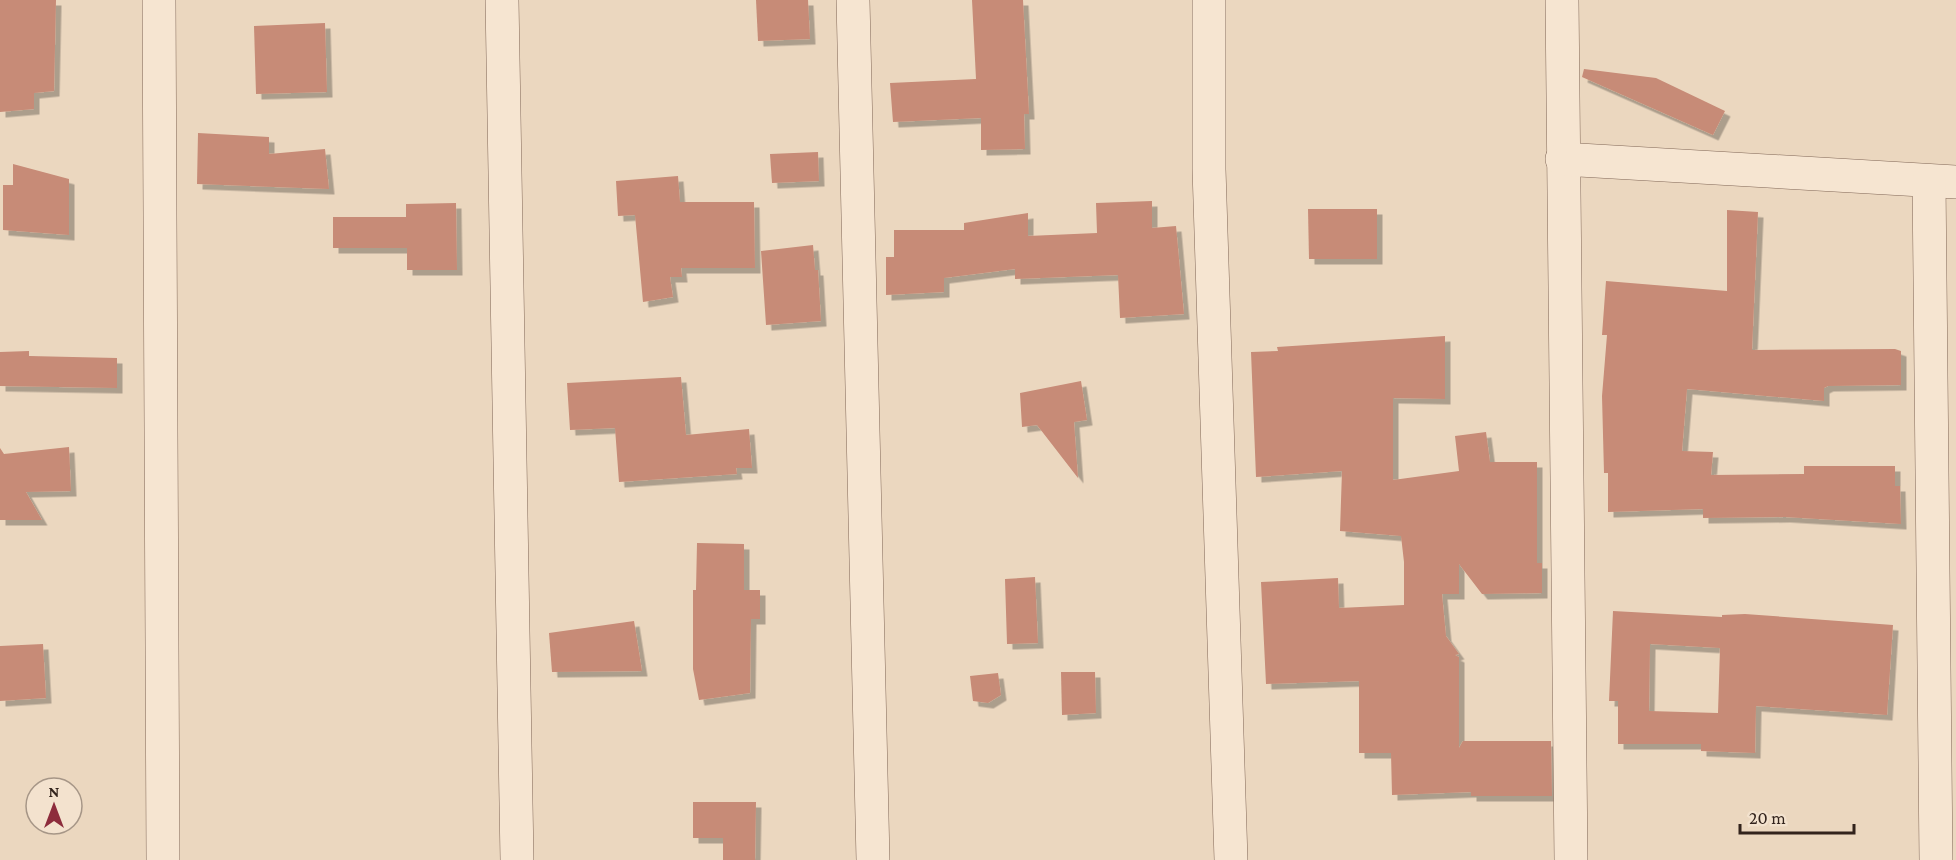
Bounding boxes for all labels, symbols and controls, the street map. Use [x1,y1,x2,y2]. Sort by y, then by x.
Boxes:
north arrow [24,776,84,836]
text: N [49,783,60,800]
scale bar [1740,797,1854,835]
text: 20 m [1749,808,1786,828]

